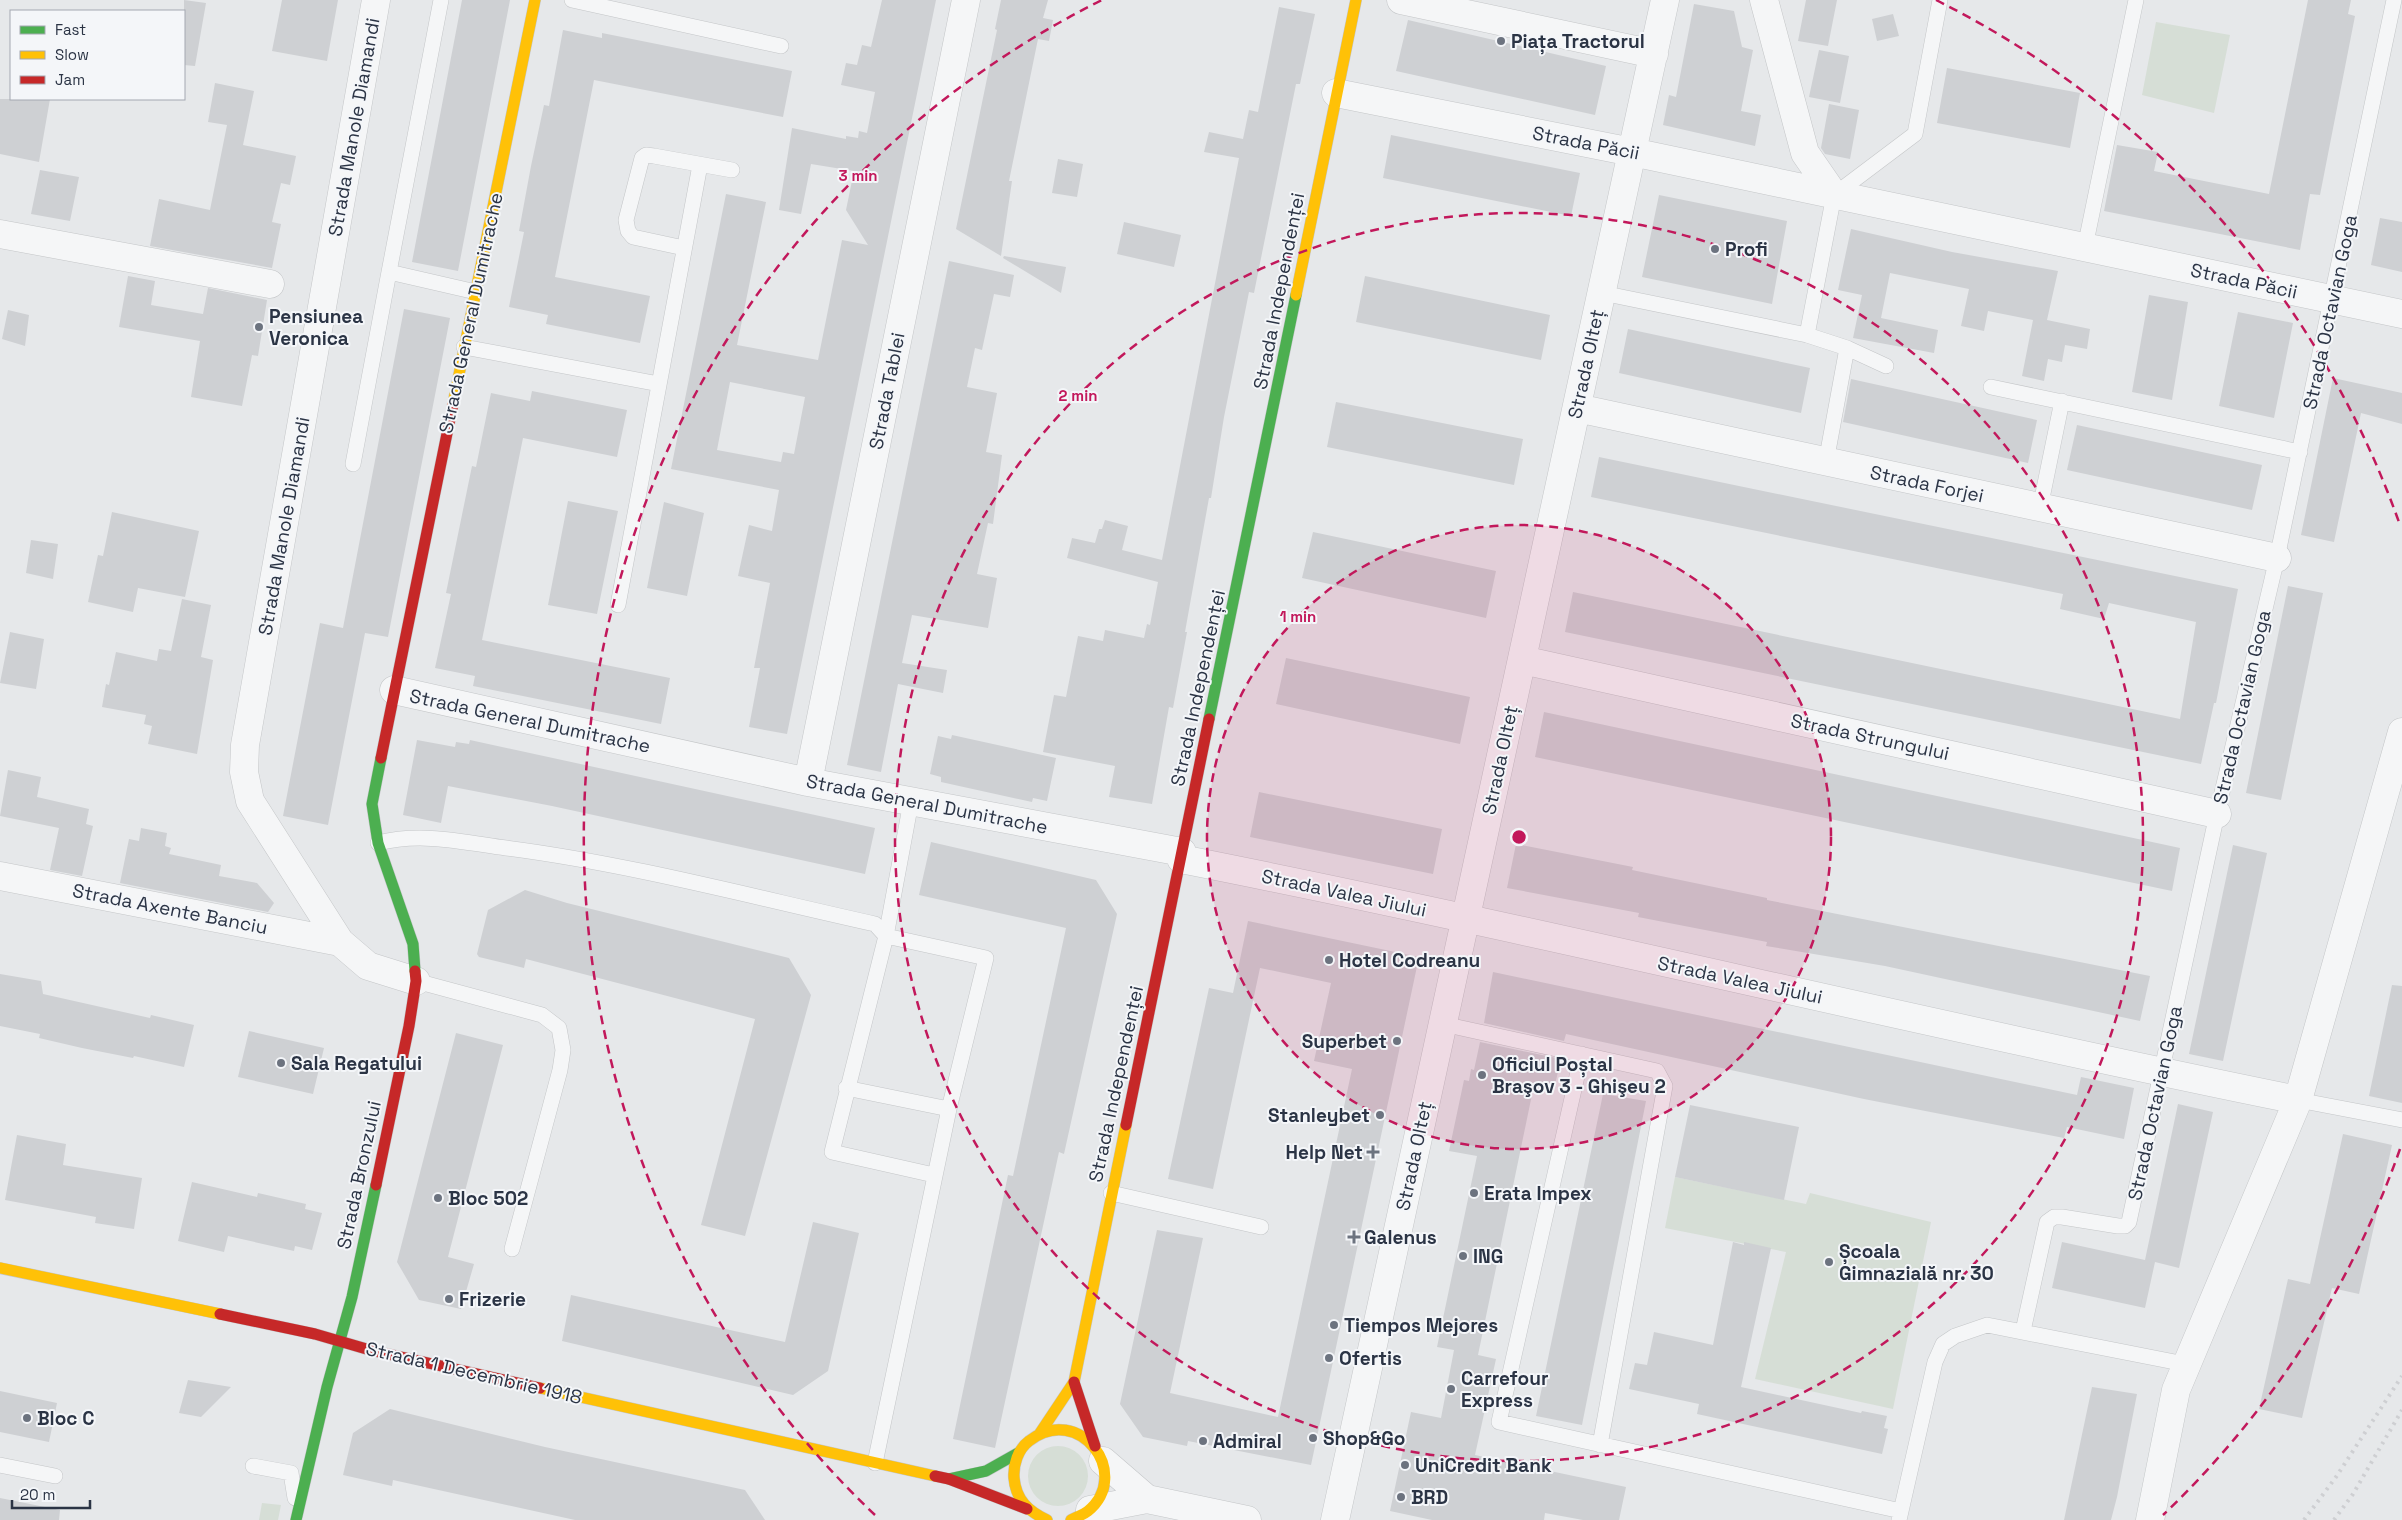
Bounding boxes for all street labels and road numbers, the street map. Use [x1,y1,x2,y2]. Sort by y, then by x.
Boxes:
street label: Strada Manole Diamandi [322,16,386,238]
street label: Strada Păcii [1530,120,1642,166]
street label: Strada General Dumitrache [433,190,509,436]
street label: Strada Independenței [1248,190,1310,392]
street label: Strada Octavian Goga [2297,212,2363,412]
street label: Strada Păcii [2188,257,2300,305]
street label: Strada Olteț [1562,307,1610,421]
street label: Strada Tablei [863,330,911,452]
street label: Strada Manole Diamandi [252,415,316,637]
street label: Strada Forjei [1868,460,1986,508]
street label: Strada Independenței [1165,588,1231,788]
street label: Strada Octavian Goga [2207,607,2277,807]
street label: Strada General Dumitrache [407,683,653,759]
street label: Strada Olteț [1476,703,1524,817]
street label: Strada Strungului [1788,708,1952,766]
street label: Strada General Dumitrache [804,768,1050,840]
street label: Strada Valea Jiului [1259,863,1429,923]
street label: Strada Axente Banciu [70,878,270,940]
street label: Strada Valea Jiului [1655,950,1825,1010]
street label: Strada Independenței [1083,984,1149,1184]
street label: Strada Octavian Goga [2122,1003,2188,1203]
street label: Strada Bronzului [331,1098,387,1252]
street label: Strada Olteț [1390,1099,1438,1213]
street label: Strada 1 Decembrie 1918 [363,1336,585,1410]

